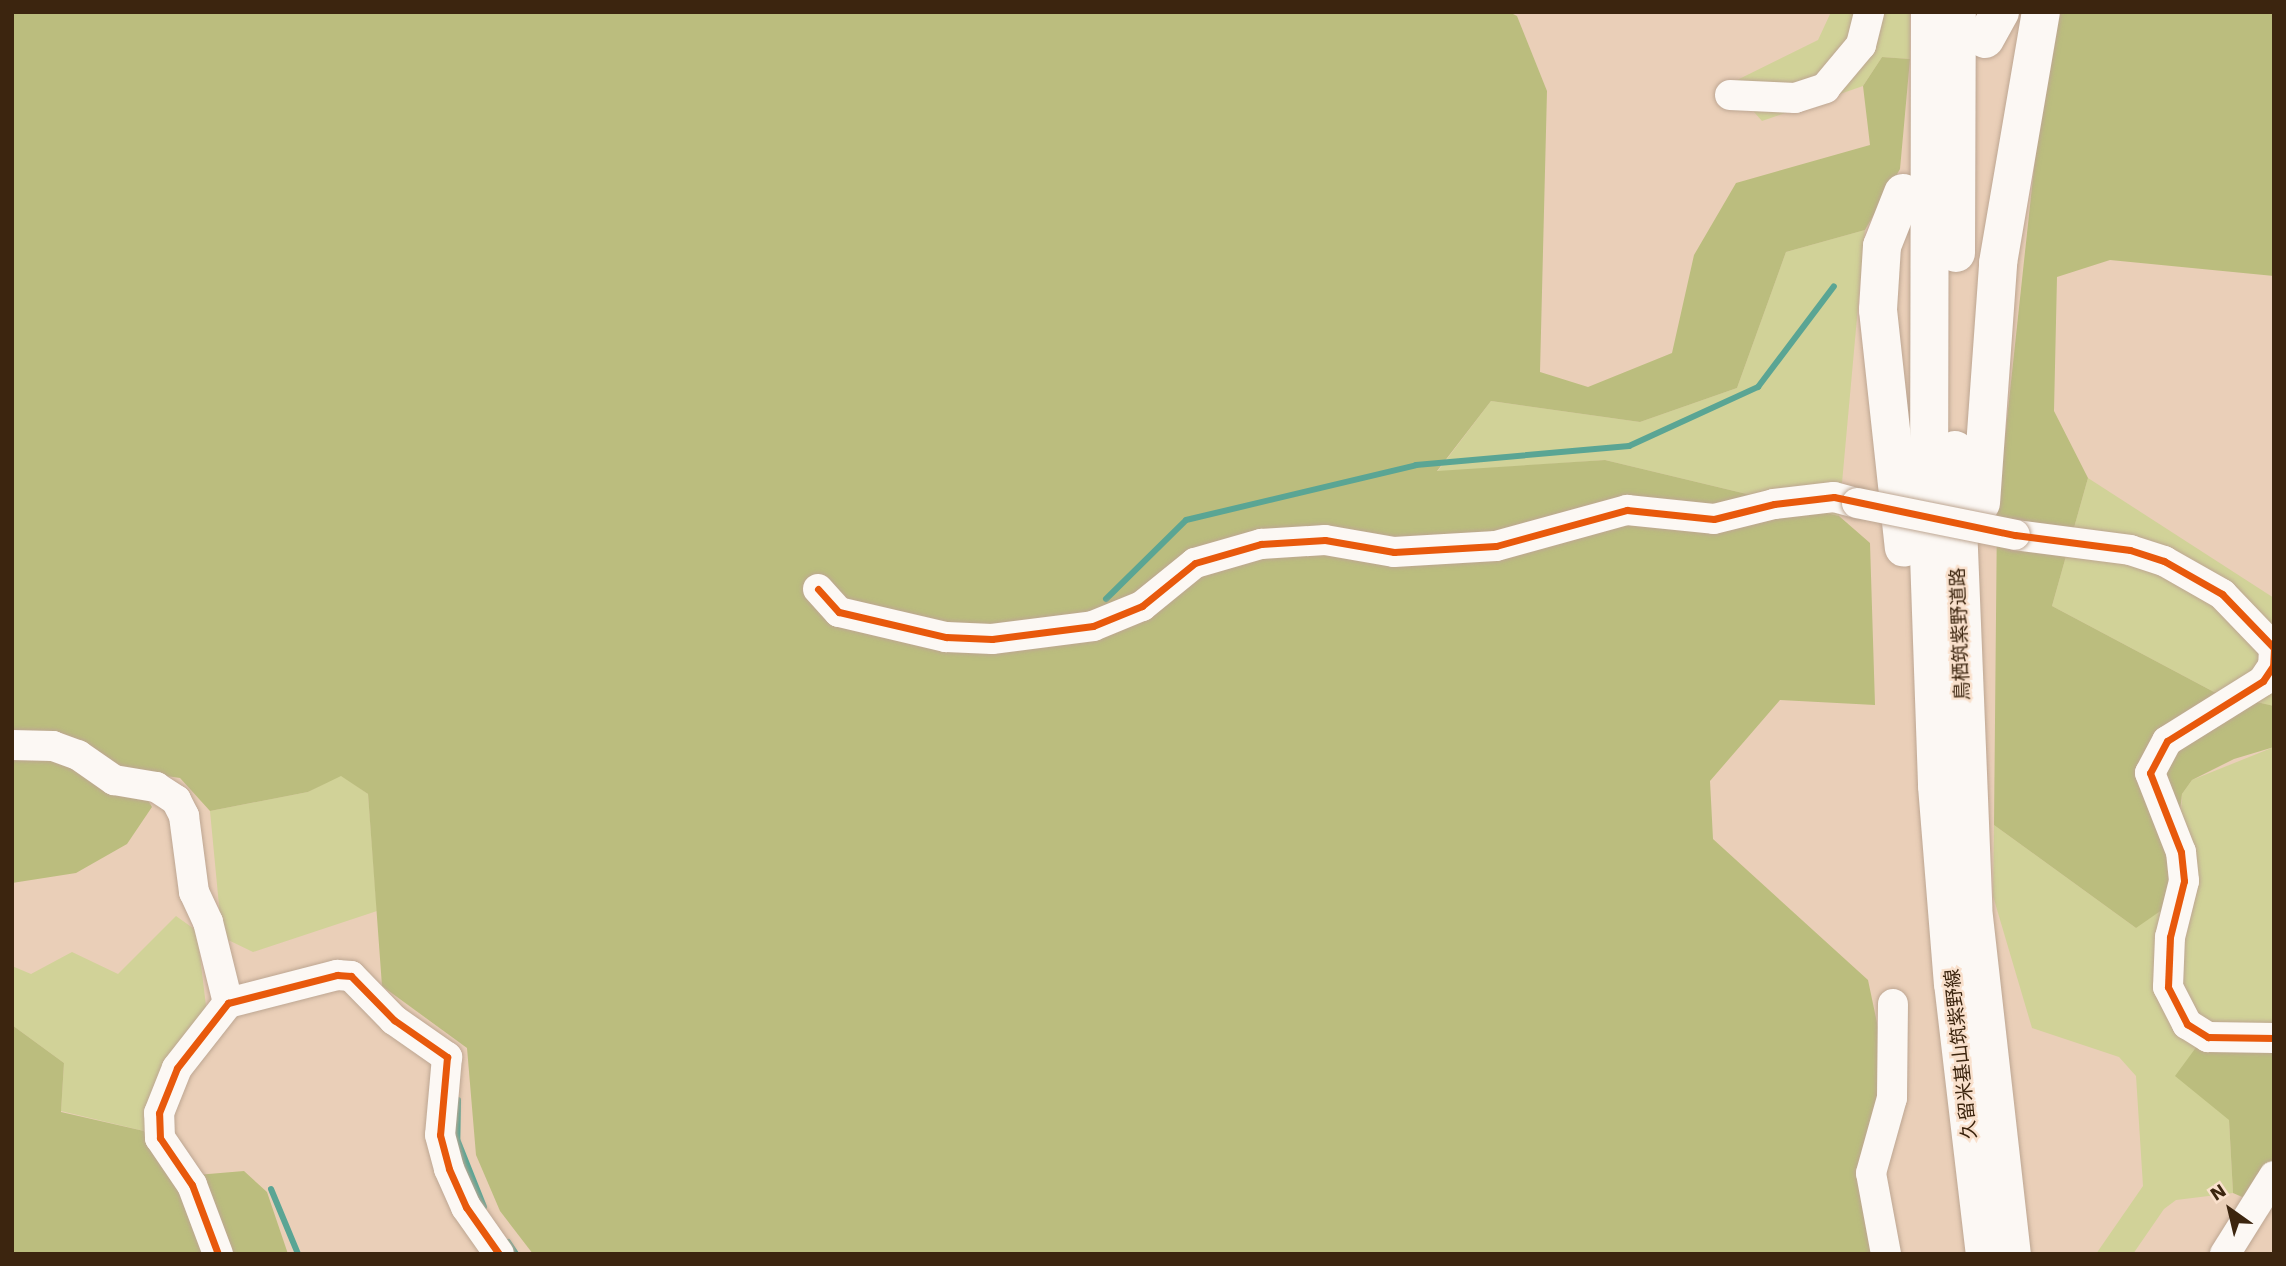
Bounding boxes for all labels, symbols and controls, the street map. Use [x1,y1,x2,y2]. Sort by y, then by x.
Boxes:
street label: 鳥栖筑紫野道路 [1946,567,1974,701]
street label: 久留米基山筑紫野線 [1941,968,1981,1140]
north arrow [2195,1175,2265,1245]
text: N [2206,1179,2230,1206]

